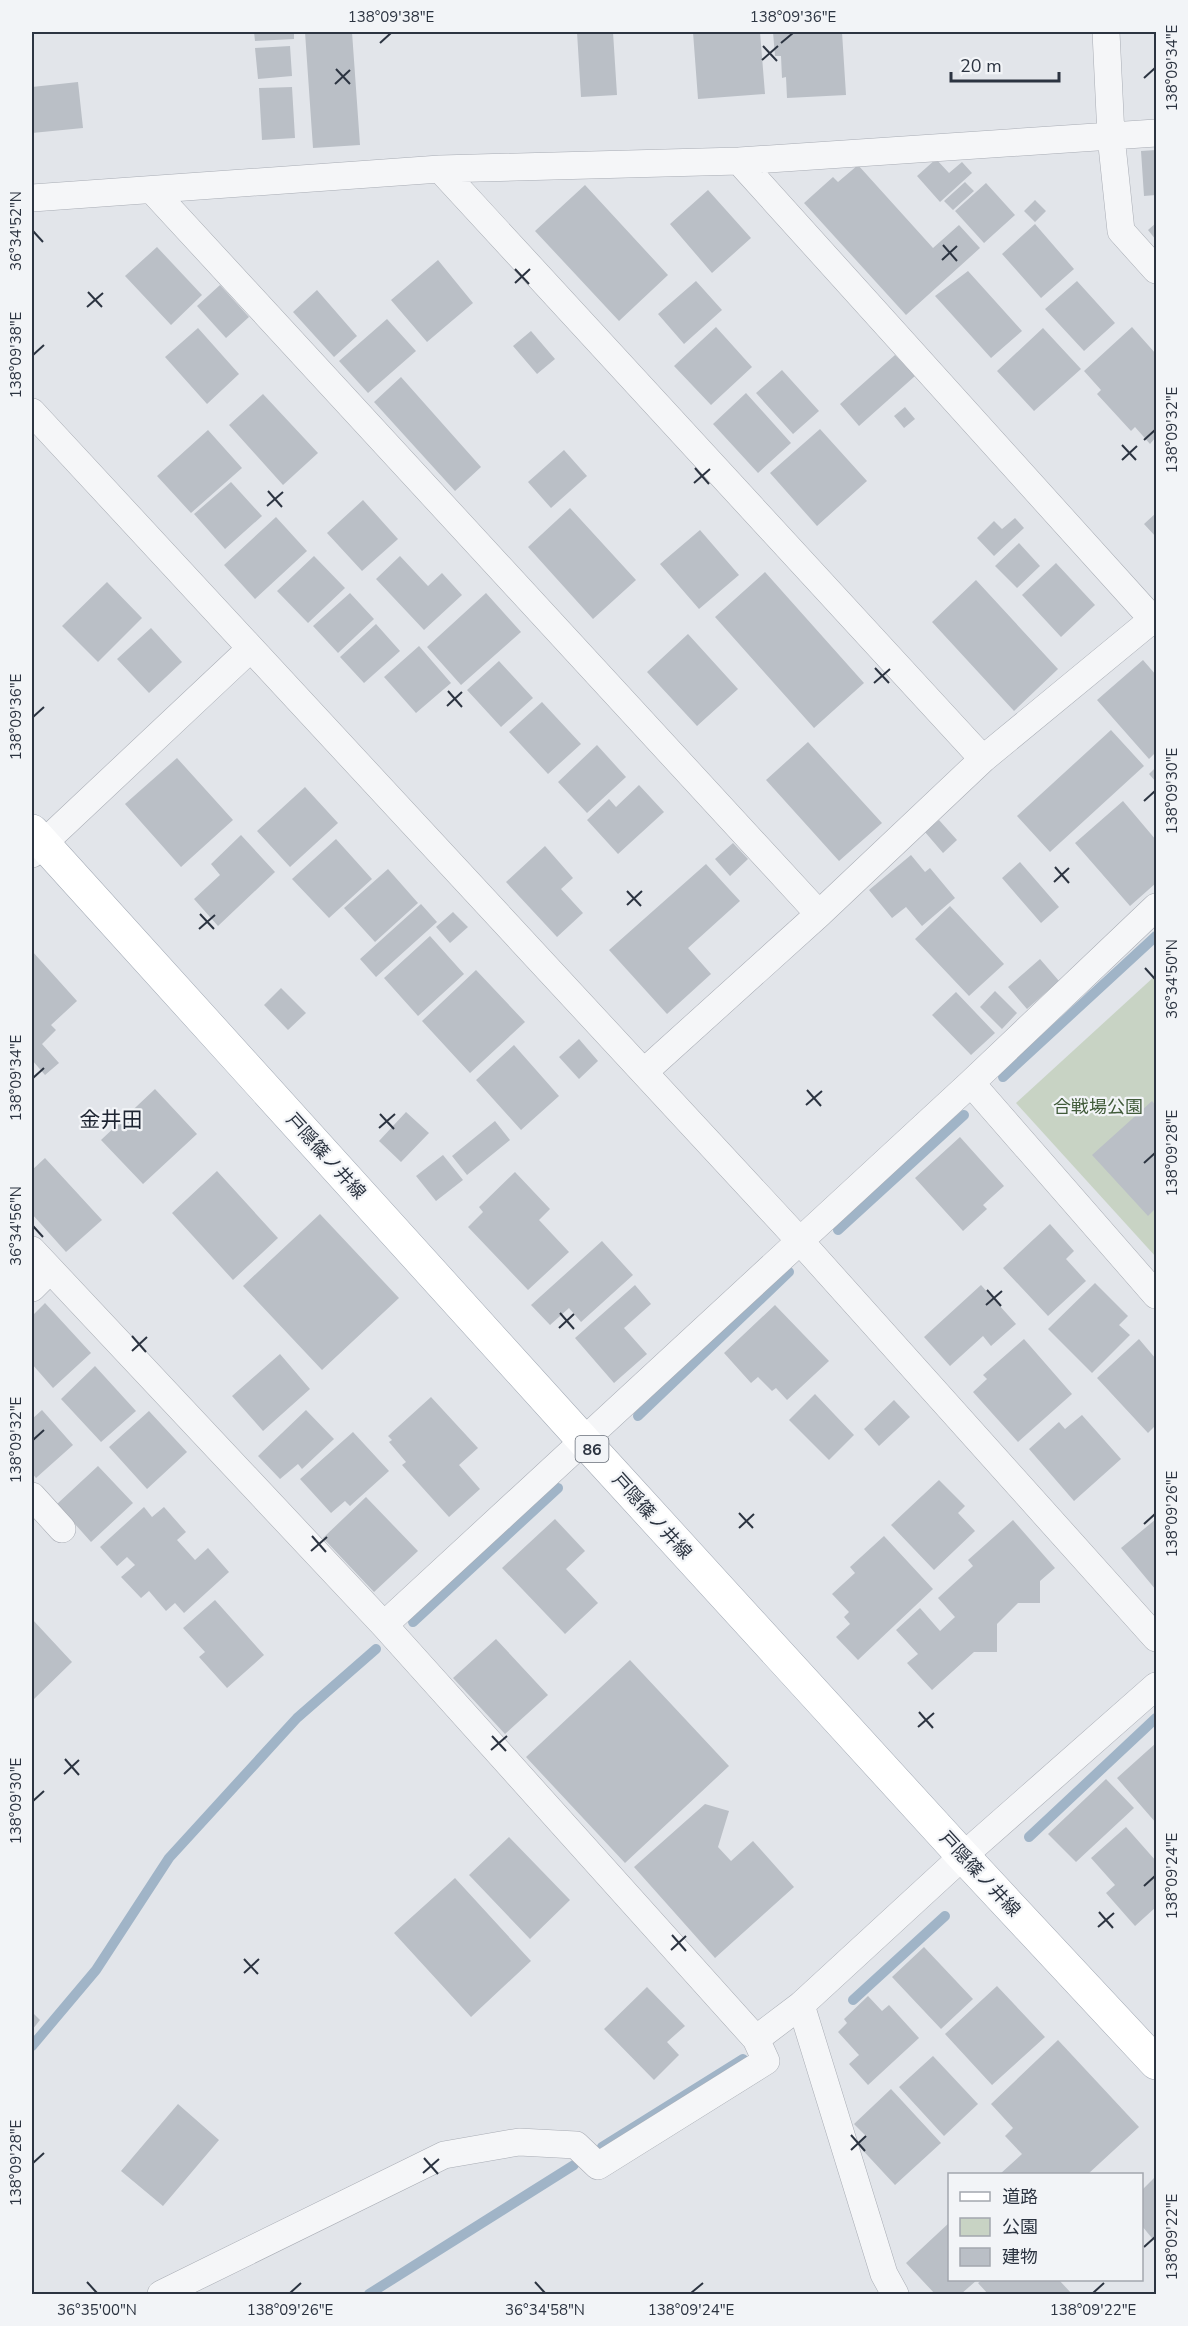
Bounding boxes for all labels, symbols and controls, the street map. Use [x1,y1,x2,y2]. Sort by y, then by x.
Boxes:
text: 138°09'38"E [348,7,434,27]
text: 138°09'36"E [750,7,836,27]
text: 138°09'34"E [1162,25,1182,111]
scale bar [951,45,1059,83]
text: 20 m [960,54,1002,78]
text: 36°34'52"N [6,191,26,271]
text: 138°09'38"E [6,312,26,398]
text: 138°09'32"E [1162,387,1182,473]
text: 138°09'36"E [6,674,26,760]
text: 138°09'30"E [1162,748,1182,834]
text: 36°34'50"N [1162,939,1182,1019]
text: 138°09'34"E [6,1035,26,1121]
park label: 合戦場公園 [1053,1095,1143,1119]
district label: 金井田 [80,1106,143,1134]
street label: 戸隠篠ノ井線 [281,1108,371,1204]
text: 138°09'28"E [1162,1110,1182,1196]
text: 36°34'56"N [6,1186,26,1266]
text: 138°09'32"E [6,1397,26,1483]
road number: 86 [576,1436,608,1462]
street label: 戸隠篠ノ井線 [607,1468,697,1564]
text: 138°09'26"E [1162,1471,1182,1557]
text: 138°09'30"E [6,1758,26,1844]
street label: 戸隠篠ノ井線 [934,1826,1026,1922]
text: 138°09'24"E [1162,1833,1182,1919]
text: 138°09'28"E [6,2120,26,2206]
legend [948,2173,1143,2281]
text: 道路 [1002,2185,1038,2209]
text: 138°09'22"E [1162,2194,1182,2280]
text: 公園 [1002,2215,1038,2239]
text: 建物 [1002,2245,1038,2269]
text: 36°35'00"N [57,2300,137,2320]
text: 138°09'26"E [247,2300,333,2320]
text: 36°34'58"N [505,2300,585,2320]
text: 138°09'24"E [648,2300,734,2320]
text: 138°09'22"E [1050,2300,1136,2320]

